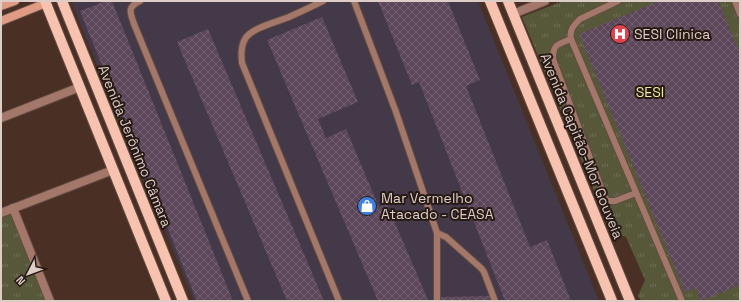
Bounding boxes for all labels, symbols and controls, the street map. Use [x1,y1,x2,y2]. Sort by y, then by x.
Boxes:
hospital icon: SESI Clínica [609,23,631,45]
place label: SESI Clínica [634,25,710,43]
street label: Avenida Capitão-Mor Gouveia [536,51,628,241]
street label: Avenida Jerônimo Câmara [94,62,176,230]
park label: SESI [636,83,664,101]
place label: Mar Vermelho Atacado - CEASA [381,189,494,223]
shop icon: Mar Vermelho Atacado - CEASA [356,195,378,217]
north arrow [8,254,48,294]
text: N [13,273,28,288]

